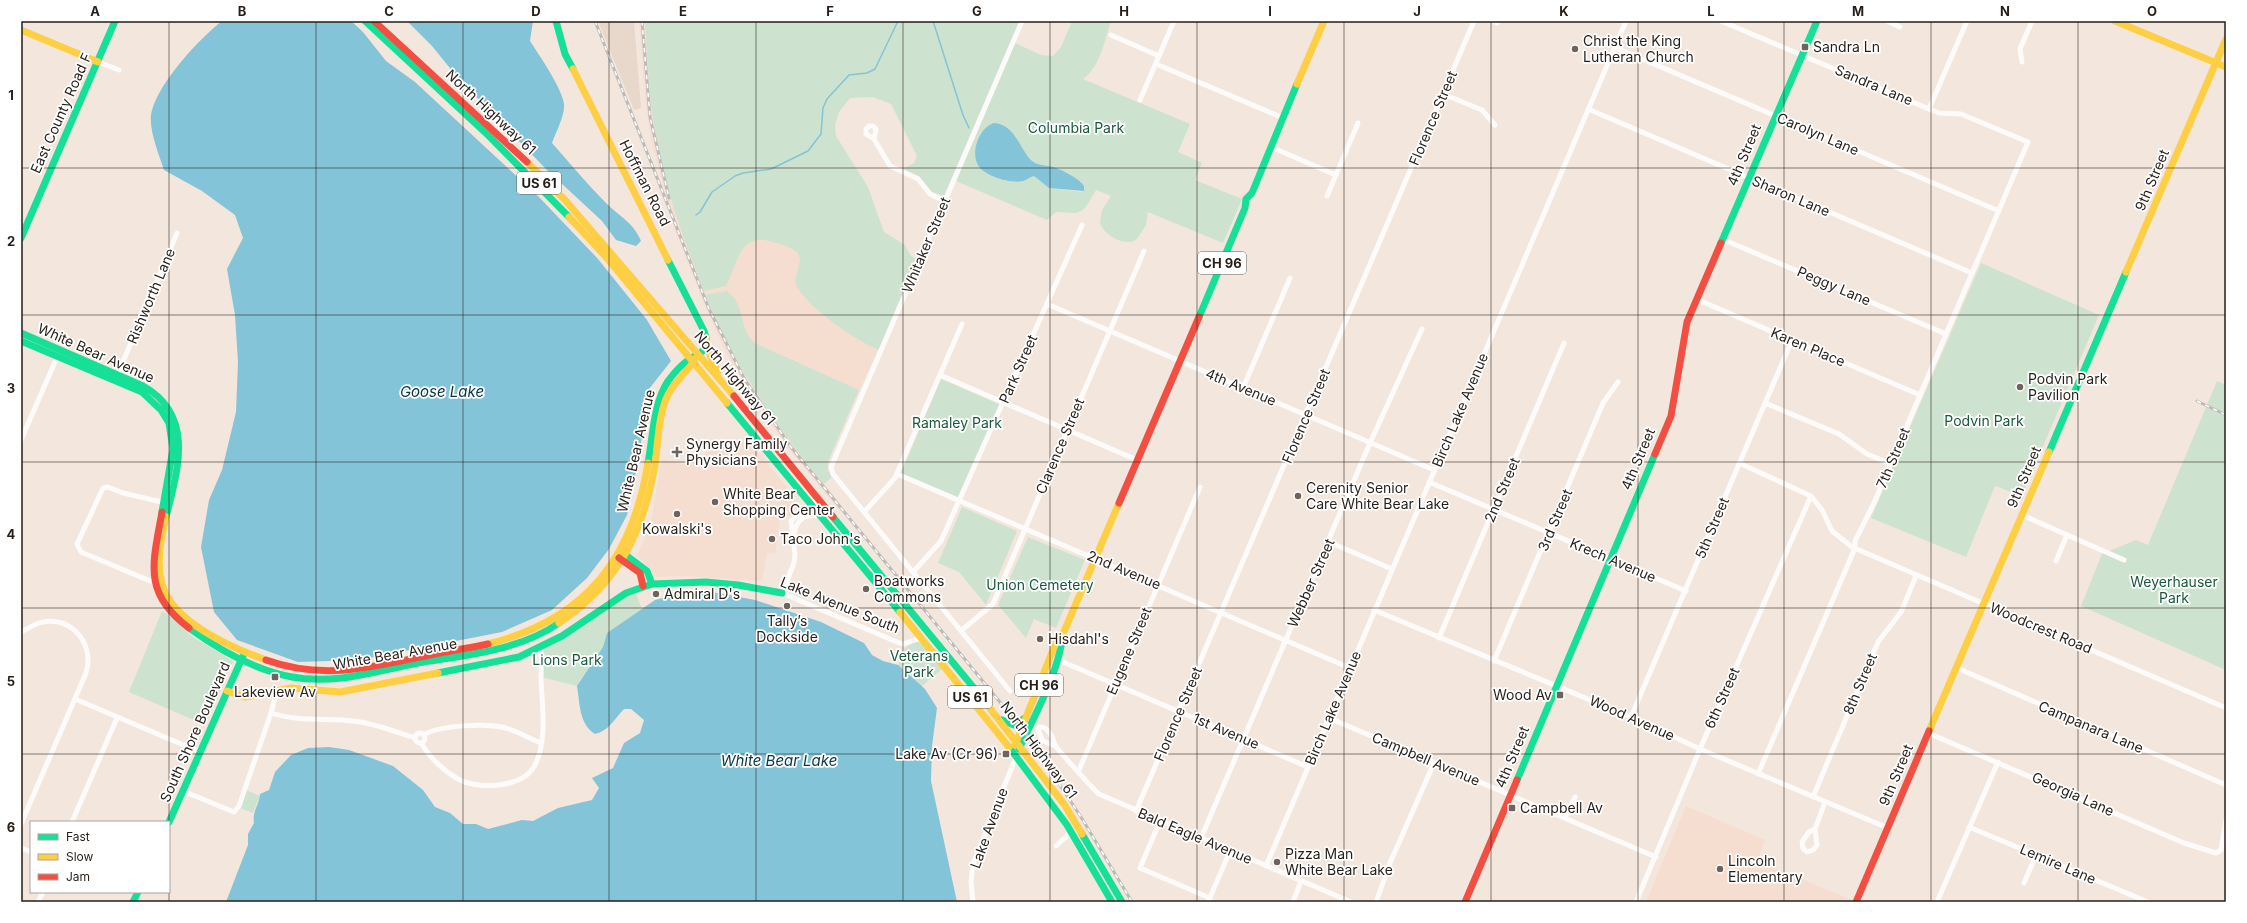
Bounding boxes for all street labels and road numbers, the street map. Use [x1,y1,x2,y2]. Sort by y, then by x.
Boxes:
street label: East County Road F [26,50,95,176]
street label: Sandra Lane [1833,61,1916,109]
street label: North Highway 61 [443,65,540,158]
street label: Florence Street [1405,68,1460,168]
street label: Carolyn Lane [1775,109,1862,158]
street label: 4th Street [1723,121,1764,188]
street label: Hoffman Road [616,137,675,229]
street label: 9th Street [2131,146,2172,213]
road number: US 61 [517,172,561,194]
street label: Sharon Lane [1750,172,1833,220]
street label: Whitaker Street [898,194,953,295]
street label: Rishworth Lane [123,245,178,346]
road number: CH 96 [1198,252,1246,274]
street label: Peggy Lane [1795,262,1874,309]
street label: White Bear Avenue [35,319,157,386]
street label: Karen Place [1768,323,1848,370]
street label: North Highway 61 [691,327,780,428]
street label: Park Street [995,331,1040,406]
street label: Birch Lake Avenue [1428,350,1491,469]
street label: 4th Avenue [1203,364,1279,409]
street label: Florence Street [1278,366,1333,466]
street label: White Bear Avenue [613,388,658,514]
street label: Clarence Street [1032,395,1088,496]
street label: 4th Street [1617,425,1658,492]
street label: 7th Street [1872,425,1913,491]
street label: 9th Street [2003,443,2044,510]
street label: 2nd Street [1480,454,1523,525]
street label: 3rd Street [1534,486,1575,553]
street label: 5th Street [1691,494,1732,561]
street label: Krech Avenue [1568,534,1659,585]
street label: Webber Street [1283,535,1338,630]
street label: 2nd Avenue [1085,546,1164,593]
street label: Lake Avenue South [778,573,902,636]
street label: Woodcrest Road [1988,598,2095,657]
street label: Eugene Street [1102,604,1155,697]
street label: White Bear Avenue [332,634,458,673]
street label: Birch Lake Avenue [1301,648,1364,767]
street label: 8th Street [1839,650,1880,717]
street label: South Shore Boulevard [156,659,233,805]
street label: Florence Street [1150,664,1205,764]
street label: 6th Street [1701,664,1743,731]
road number: CH 96 [1015,674,1063,696]
road number: US 61 [948,686,992,708]
street label: Wood Avenue [1587,691,1677,744]
street label: Campanara Lane [2036,697,2146,756]
street label: North Highway 61 [997,698,1081,802]
street label: 1st Avenue [1190,709,1262,752]
street label: 4th Street [1491,723,1532,790]
street label: Campbell Avenue [1370,728,1483,789]
street label: 9th Street [1875,741,1916,808]
street label: Georgia Lane [2030,768,2117,819]
street label: Lake Avenue [966,785,1011,870]
street label: Bald Eagle Avenue [1136,804,1255,867]
street label: Lemire Lane [2018,840,2099,887]

